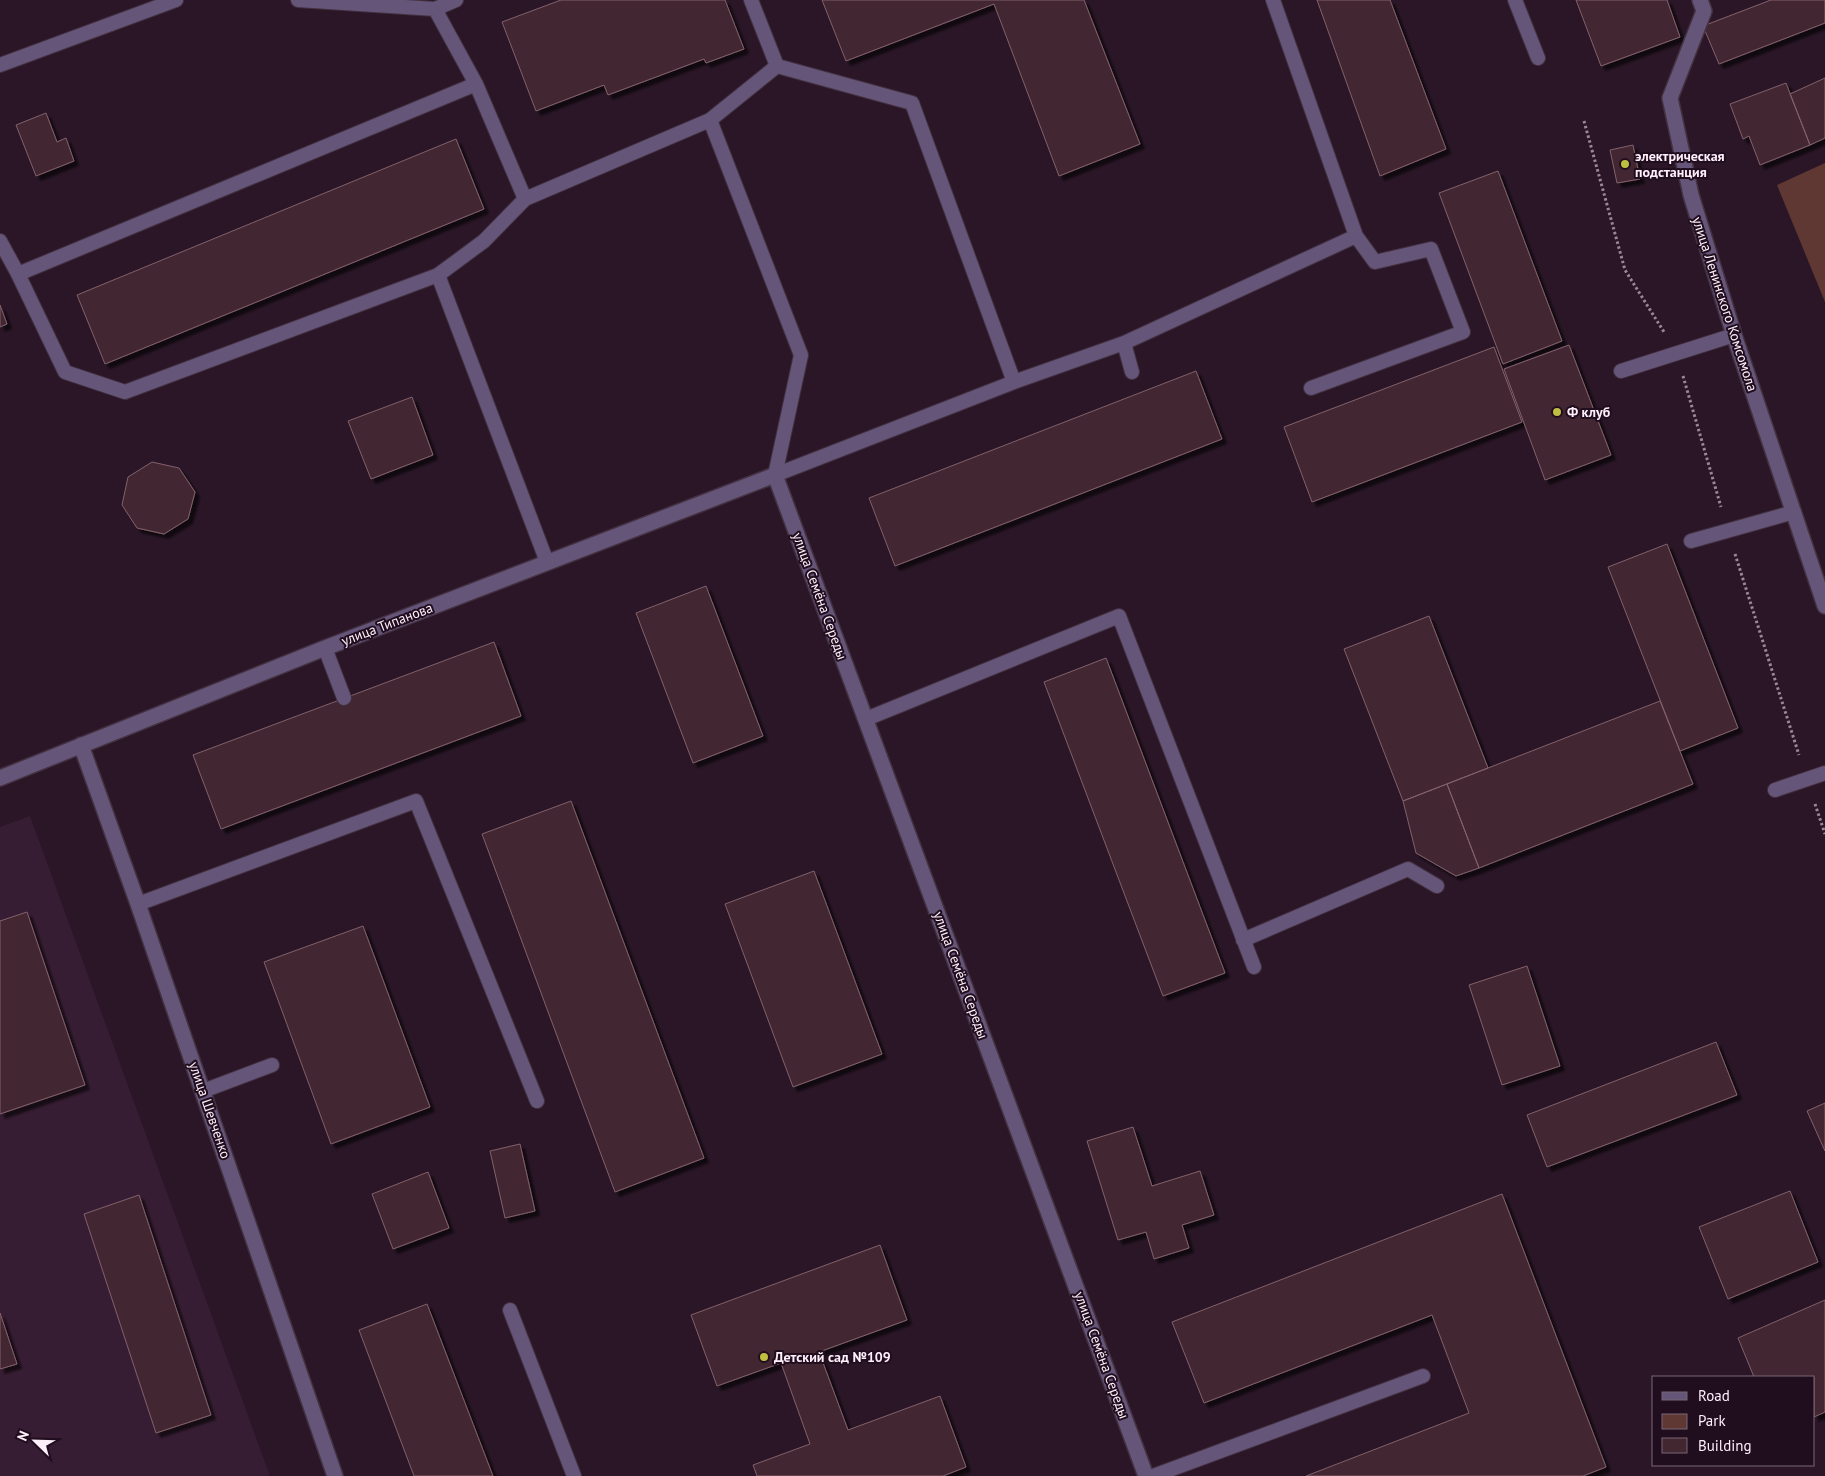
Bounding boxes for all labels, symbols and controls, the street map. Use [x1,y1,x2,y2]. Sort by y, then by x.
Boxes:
place label: электрическая подстанция [1635,147,1725,181]
marker: электрическая подстанция [1619,158,1631,170]
street label: улица Ленинского Комсомола [1688,214,1762,394]
place label: Ф клуб [1567,403,1611,421]
marker: Ф клуб [1551,406,1563,418]
street label: улица Семёна Середы [789,530,851,662]
street label: улица Типанова [339,598,435,650]
street label: улица Семёна Середы [930,909,992,1041]
street label: улица Шевченко [185,1059,235,1161]
street label: улица Семёна Середы [1071,1289,1133,1421]
place label: Детский сад №109 [774,1348,891,1366]
marker: Детский сад №109 [758,1351,770,1363]
legend [1652,1376,1815,1466]
text: Road [1698,1386,1730,1405]
text: Park [1698,1411,1726,1430]
north arrow [10,1416,60,1466]
text: N [13,1428,33,1444]
text: Building [1698,1436,1752,1455]

